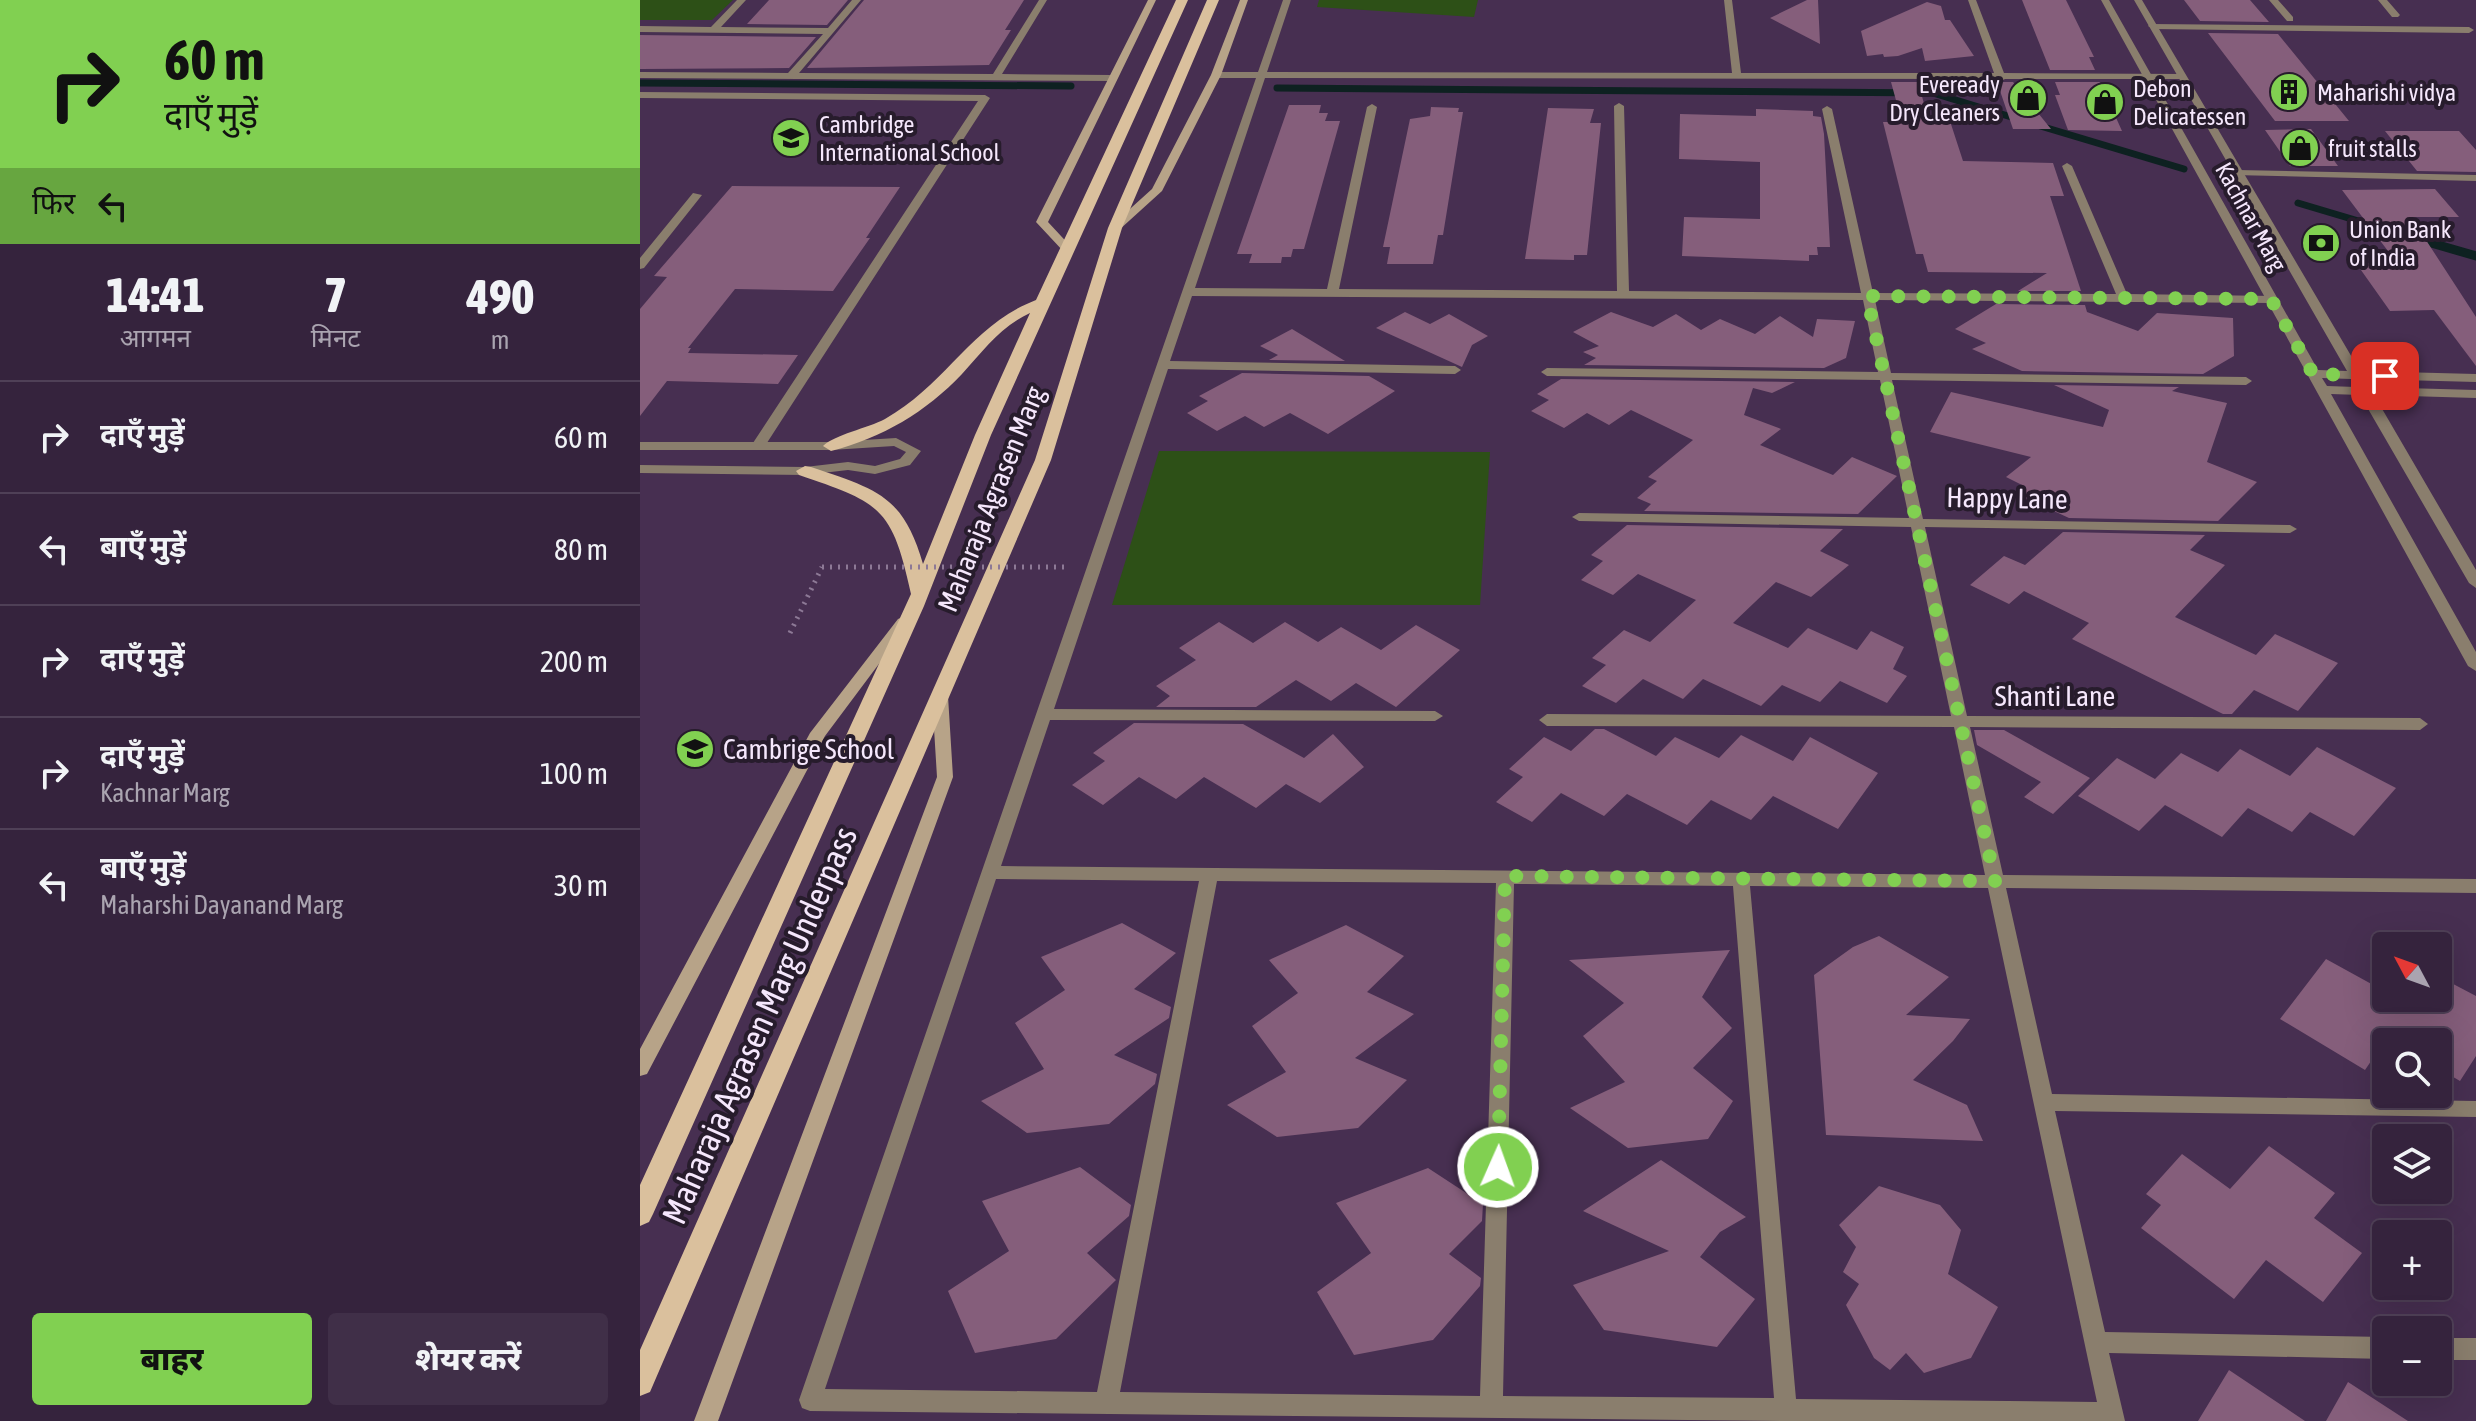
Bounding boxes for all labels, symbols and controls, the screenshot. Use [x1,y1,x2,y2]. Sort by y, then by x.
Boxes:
text: 60 m [164,28,265,92]
icon: right [32,32,136,136]
place label: Eveready Dry Cleaners [1889,71,2000,126]
building icon: Maharishi vidya [2268,71,2310,113]
place label: Debon Delicatessen [2133,75,2246,130]
shop icon: Eveready Dry Cleaners [2007,77,2049,119]
place label: Maharishi vidya [2317,79,2456,106]
shop icon: Debon Delicatessen [2084,81,2126,123]
text: दाएँ मुड़ें [164,94,258,136]
place label: Cambridge International School [819,111,1001,166]
school or university icon: Cambridge International School [770,117,812,159]
shop icon: fruit stalls [2279,127,2321,169]
place label: fruit stalls [2328,135,2417,162]
street label: Kachnar Marg [2210,158,2292,277]
icon: left [91,184,135,228]
text: फिर [32,186,75,220]
place label: Union Bank of India [2349,216,2452,271]
bank icon: Union Bank of India [2300,222,2342,264]
text: 14:41 [106,267,205,322]
text: 7 [324,267,347,322]
text: 490 [466,269,534,324]
text: आगमन [120,323,191,353]
text: मिनट [311,323,360,353]
text: m [491,325,510,355]
pin [2351,342,2419,410]
icon: arrive [2363,354,2407,398]
street label: Maharaja Agrasen Marg [931,382,1051,616]
icon: right [32,415,76,459]
text: दाएँ मुड़ें [100,417,185,451]
text: 60 m [554,420,608,454]
street label: Happy Lane [1946,481,2068,515]
icon: left [32,527,76,571]
text: बाएँ मुड़ें [100,529,186,563]
text: 80 m [554,532,608,566]
icon: right [32,639,76,683]
text: दाएँ मुड़ें [100,641,185,675]
text: 200 m [540,644,608,678]
street label: Shanti Lane [1995,680,2115,712]
school or university icon: Cambrige School [674,728,716,770]
place label: Cambrige School [723,733,895,765]
text: दाएँ मुड़ें [100,738,185,772]
icon: right [32,751,76,795]
text: 100 m [540,756,608,790]
text: Kachnar Marg [100,778,230,808]
street label: Maharaja Agrasen Marg Underpass [654,821,864,1229]
text: बाएँ मुड़ें [100,850,186,884]
icon: left [32,863,76,907]
text: 30 m [554,868,608,902]
text: Maharshi Dayanand Marg [100,890,343,920]
north arrow [2372,932,2452,1012]
map controls [2372,932,2452,1396]
button: search [2372,1028,2452,1108]
button: layers [2372,1124,2452,1204]
position arrow [1456,1125,1540,1209]
button: + [2372,1220,2452,1300]
button: बाहर [32,1313,312,1405]
button: शेयर करें [328,1313,608,1405]
button: − [2372,1316,2452,1396]

